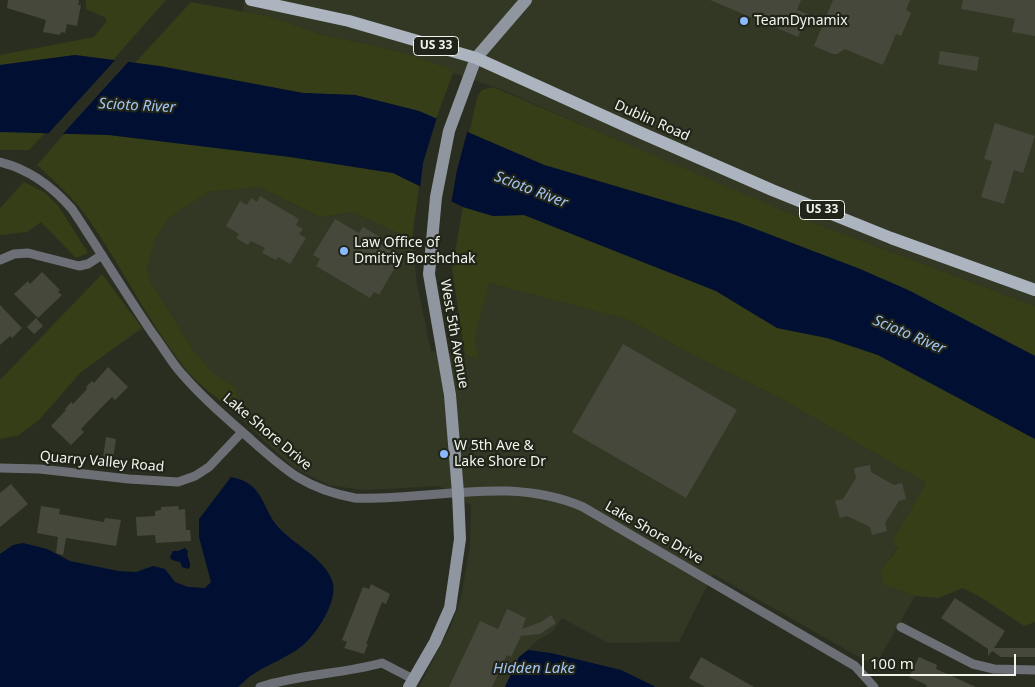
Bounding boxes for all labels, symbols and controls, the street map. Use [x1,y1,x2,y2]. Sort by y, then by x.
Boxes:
place label: TeamDynamix [754,13,848,29]
marker: TeamDynamix [738,15,750,27]
road number: US 33 [414,36,458,56]
water label: Scioto River [98,95,176,117]
street label: Dublin Road [612,97,692,145]
water label: Scioto River [492,168,570,212]
road number: US 33 [800,200,844,220]
place label: Law Office of Dmitriy Borshchak [354,235,476,268]
marker: Law Office of Dmitriy Borshchak [338,245,350,257]
street label: West 5th Avenue [436,278,472,390]
water label: Scioto River [870,312,948,358]
street label: Lake Shore Drive [219,390,315,474]
place label: W 5th Ave & Lake Shore Dr [454,438,546,471]
street label: Quarry Valley Road [39,448,165,476]
marker: W 5th Ave & Lake Shore Dr [438,448,450,460]
street label: Lake Shore Drive [602,498,706,568]
scale bar [865,644,1019,676]
text: 100 m [870,653,914,673]
water label: Hidden Lake [493,660,575,678]

